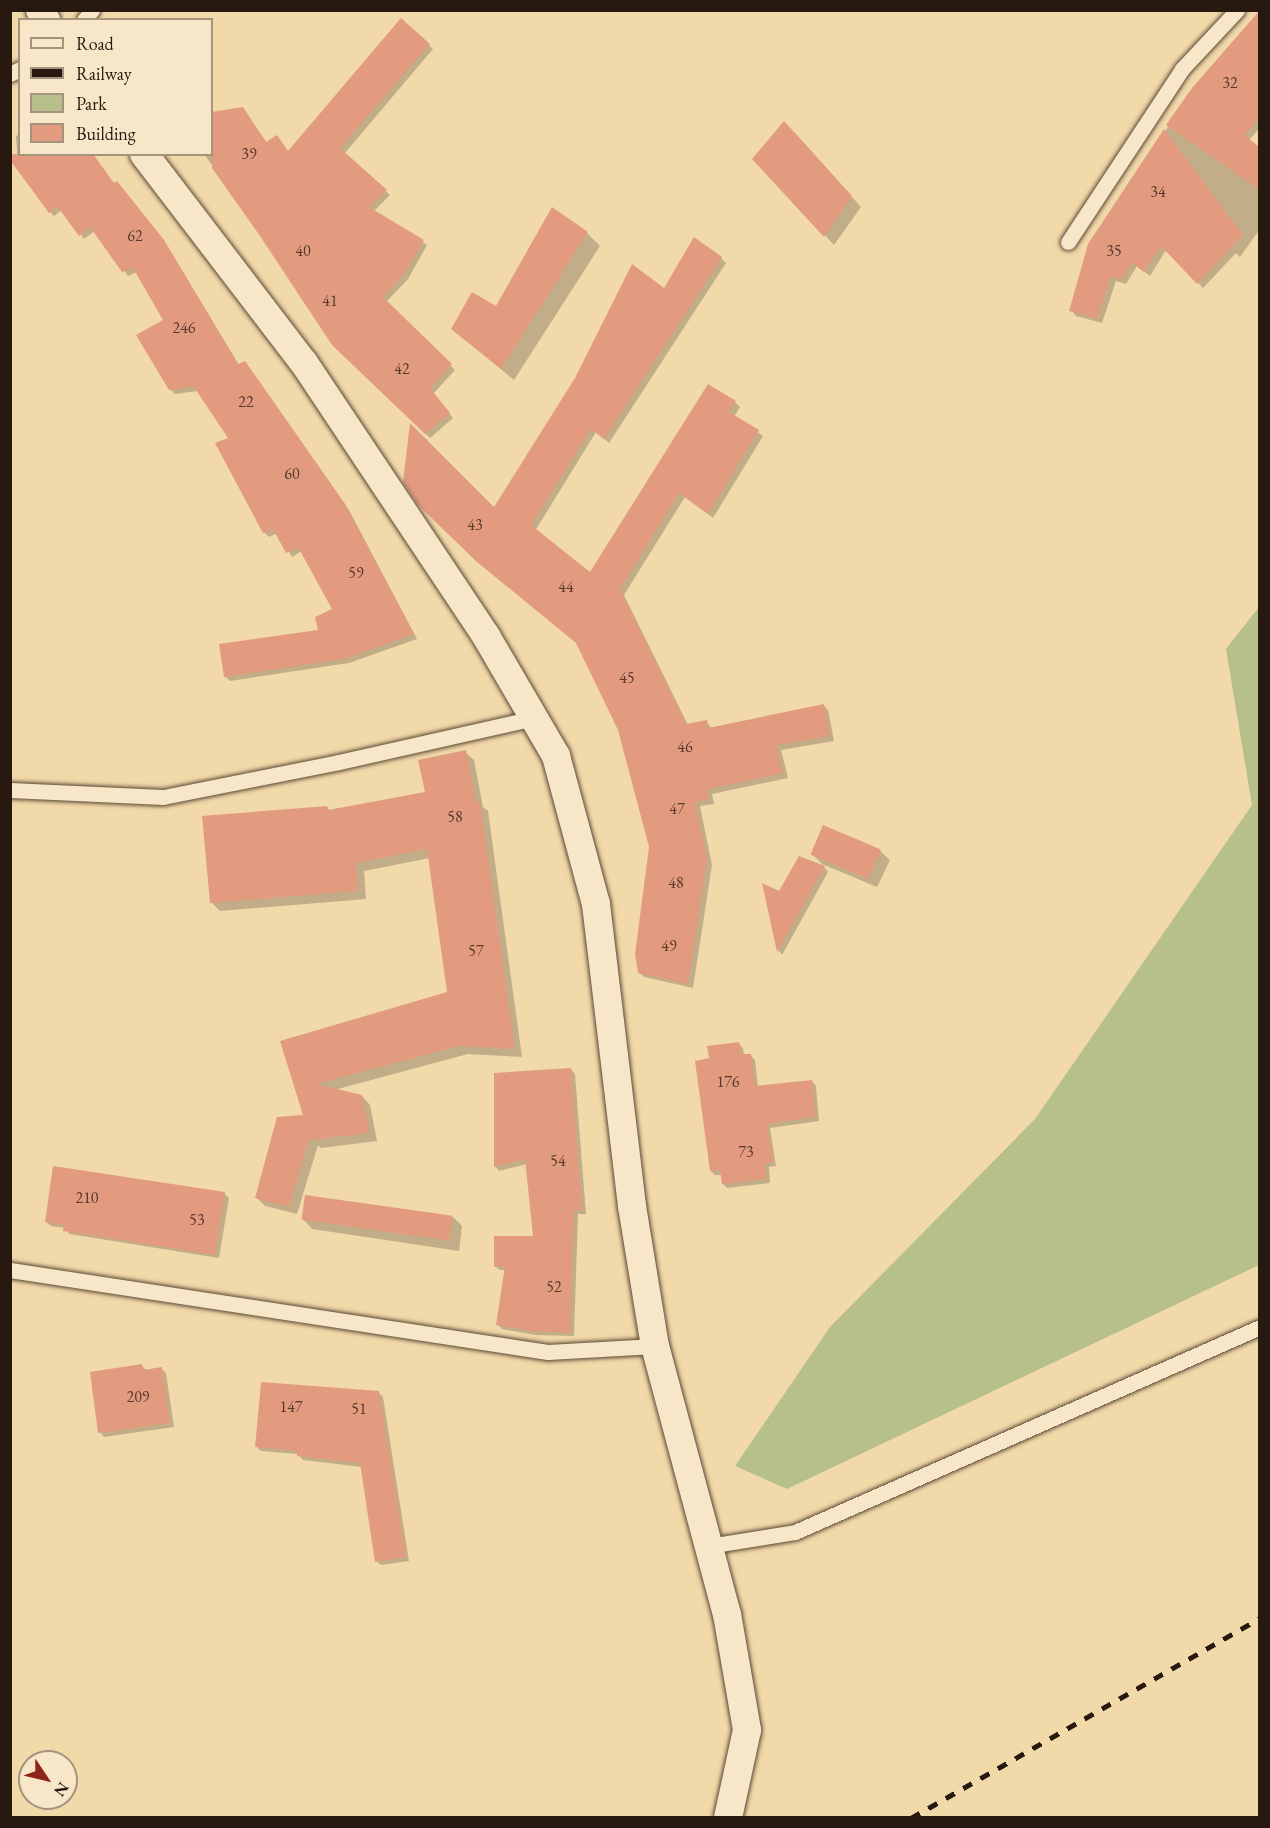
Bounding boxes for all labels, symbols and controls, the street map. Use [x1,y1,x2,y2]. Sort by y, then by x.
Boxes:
legend [18,18,213,156]
text: Road [76,32,114,55]
text: Railway [76,62,132,85]
house number: 32 [1222,73,1238,93]
text: Park [76,92,107,115]
text: Building [76,122,136,145]
house number: 39 [241,144,257,164]
house number: 34 [1150,182,1166,202]
house number: 62 [127,226,143,246]
house number: 40 [295,241,311,261]
house number: 35 [1106,241,1122,261]
house number: 41 [322,291,338,311]
house number: 246 [172,318,196,338]
house number: 42 [394,359,410,379]
house number: 22 [238,392,254,412]
house number: 60 [284,464,300,484]
house number: 43 [467,515,483,535]
house number: 59 [348,563,364,583]
house number: 44 [558,577,574,597]
house number: 45 [619,668,635,688]
house number: 46 [677,737,693,757]
house number: 47 [669,799,685,819]
house number: 58 [447,807,463,827]
house number: 48 [668,873,684,893]
house number: 49 [661,936,677,956]
house number: 57 [468,941,484,961]
house number: 176 [716,1072,740,1092]
house number: 73 [738,1142,754,1162]
house number: 54 [550,1151,566,1171]
house number: 210 [75,1188,99,1208]
house number: 53 [189,1210,205,1230]
house number: 52 [546,1277,562,1297]
house number: 209 [126,1387,150,1407]
house number: 147 [279,1397,303,1417]
house number: 51 [351,1399,367,1419]
north arrow [18,1750,78,1810]
text: N [49,1778,74,1801]

